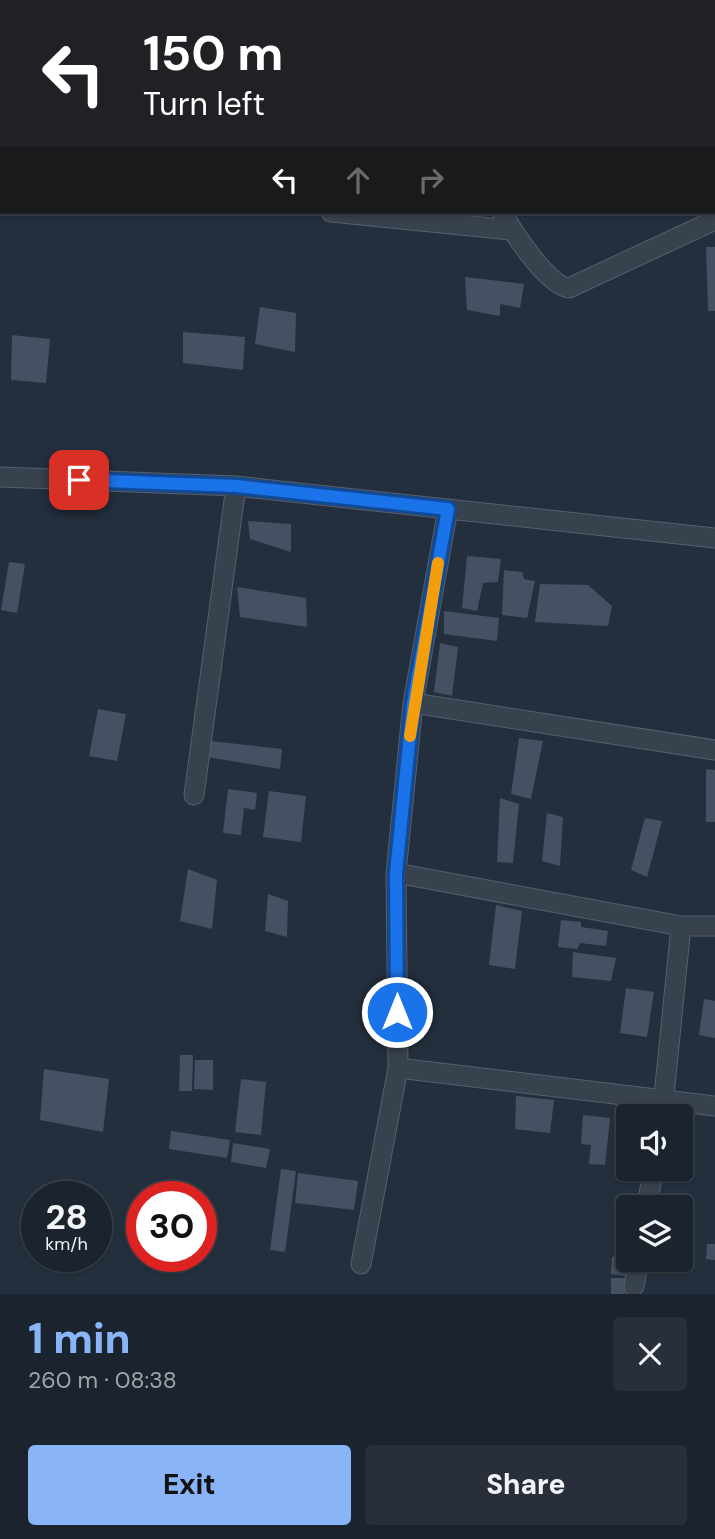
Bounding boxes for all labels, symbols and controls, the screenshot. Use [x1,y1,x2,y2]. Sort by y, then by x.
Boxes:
text: 150 m [143,21,283,85]
icon: left [28,28,119,119]
text: Turn left [143,83,265,125]
icon: left [266,161,304,199]
icon: ahead [339,161,377,199]
icon: right [412,161,450,199]
pin [49,450,109,510]
icon: arrive [60,461,98,499]
position arrow [360,975,434,1049]
map controls [616,1104,693,1272]
button: sound [616,1104,693,1181]
speed limit sign: 30 [126,1181,217,1272]
text: 28 [45,1194,88,1240]
button: layers [616,1195,693,1272]
text: km/h [45,1232,88,1256]
text: 1 min [28,1311,131,1366]
button: close [613,1317,687,1391]
text: 260 m · 08:38 [28,1365,177,1395]
button: Exit [28,1445,351,1525]
button: Share [365,1445,687,1525]

